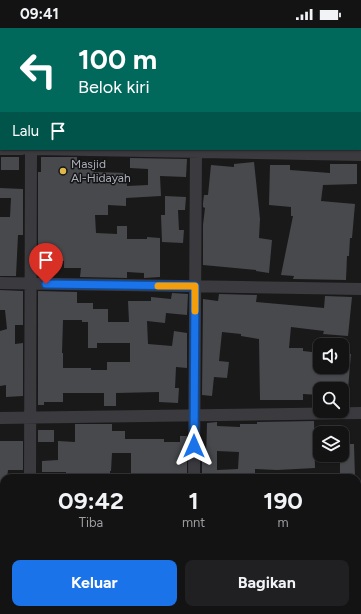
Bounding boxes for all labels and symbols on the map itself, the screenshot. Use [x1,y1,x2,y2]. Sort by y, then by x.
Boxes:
place label: Masjid Al-Hidayah [71,157,131,185]
marker: Masjid Al-Hidayah [58,166,68,176]
pin [29,243,63,284]
position arrow [173,425,215,467]

